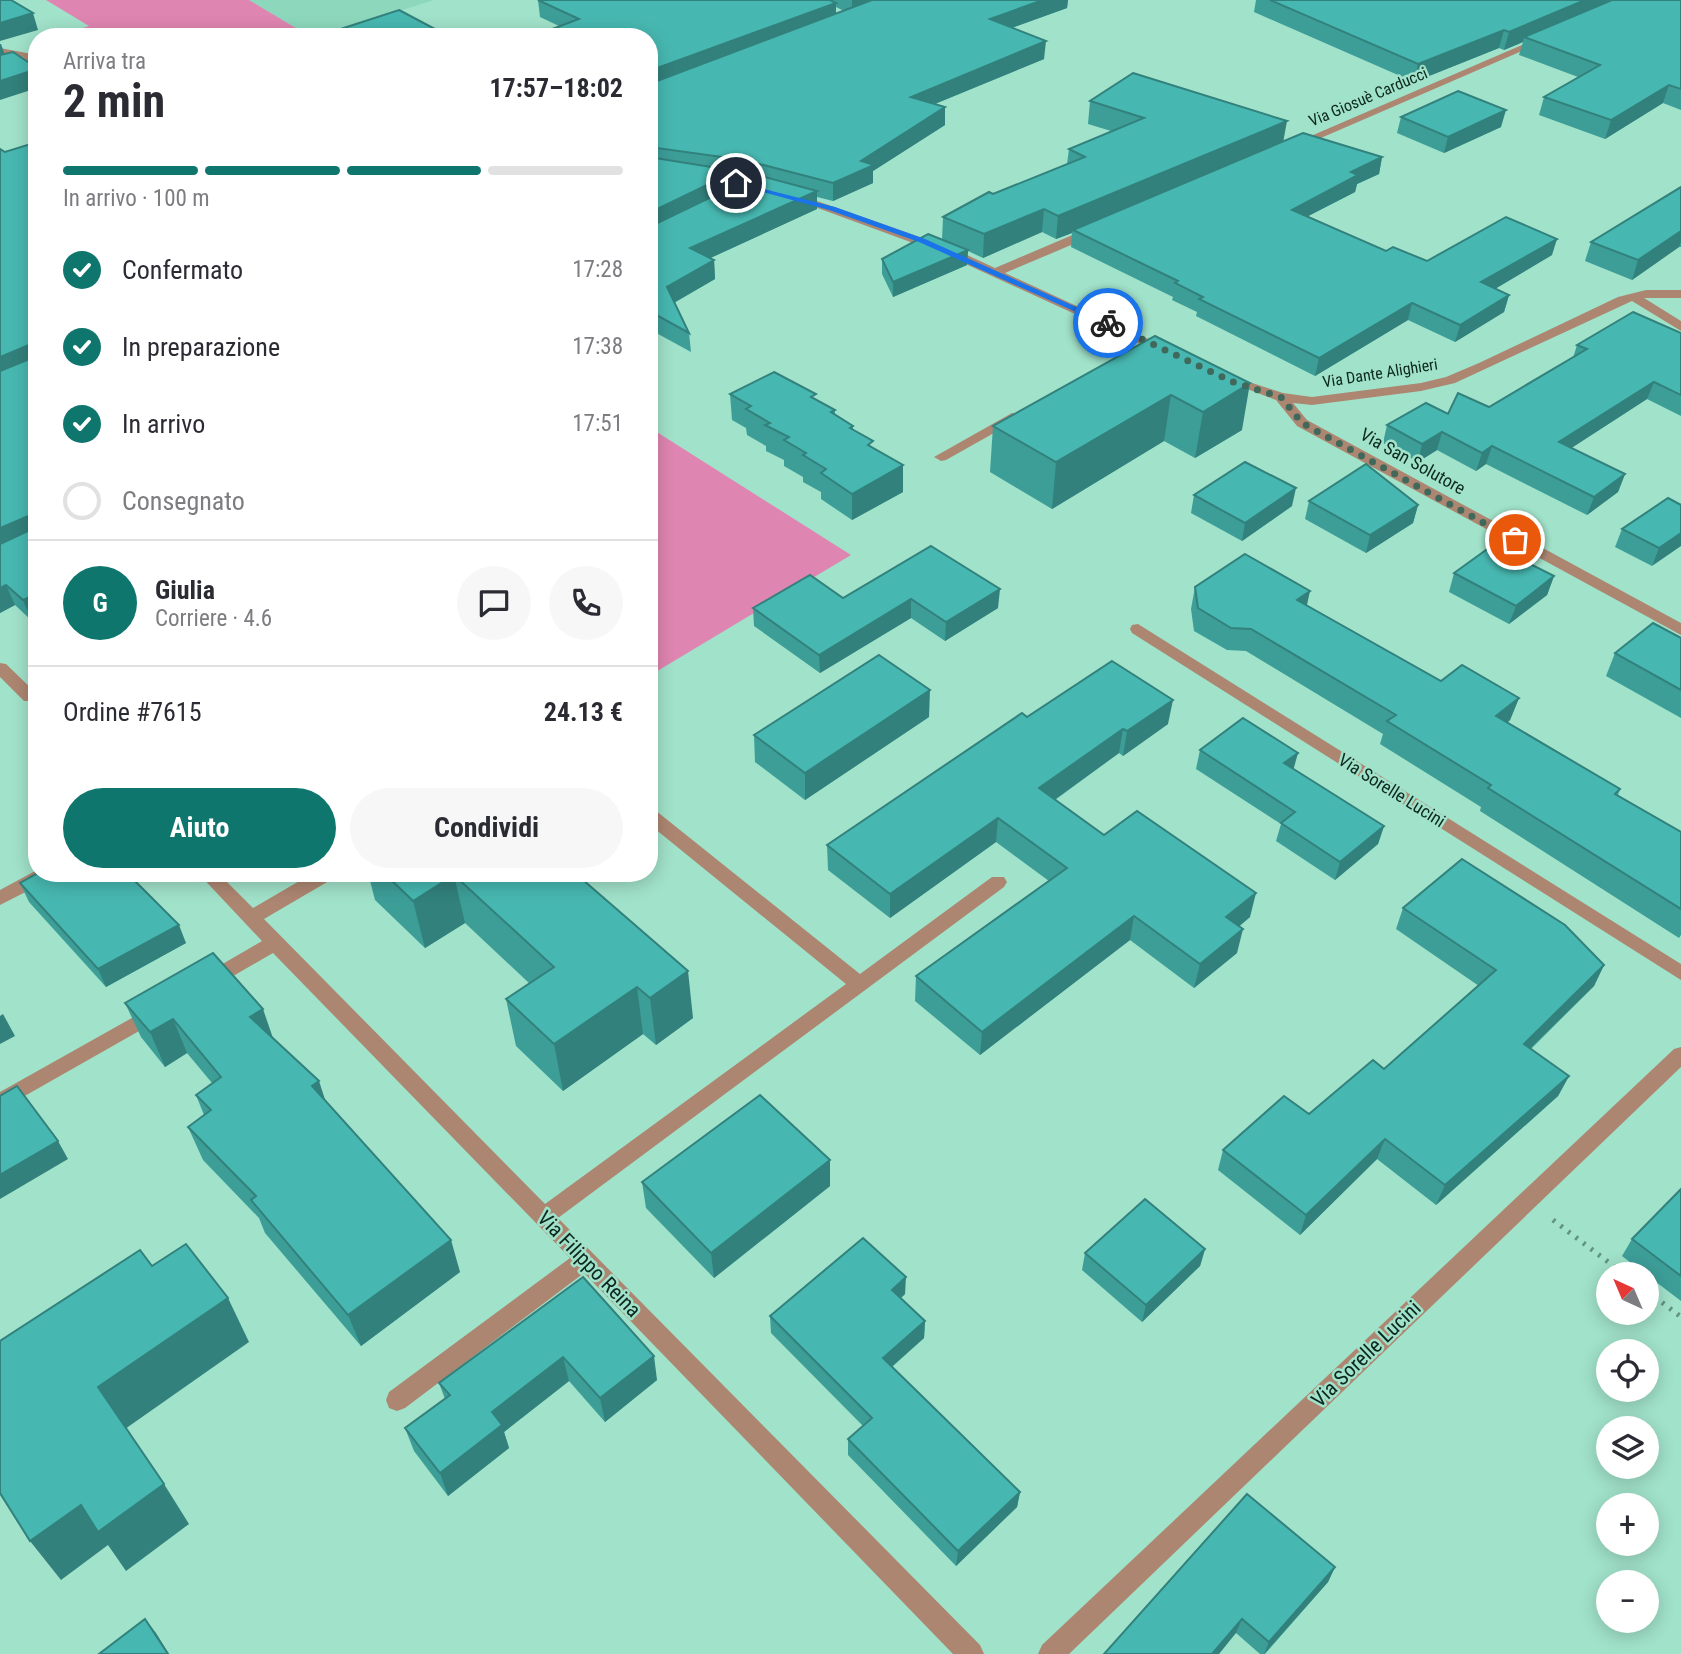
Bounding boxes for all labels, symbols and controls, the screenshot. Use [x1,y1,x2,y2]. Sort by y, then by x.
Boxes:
text: Arriva tra [63,48,146,75]
street label: Via Giosuè Carducci [1306,63,1430,131]
text: 17:57–18:02 [489,73,623,103]
text: 2 min [63,74,165,128]
pin [706,153,766,213]
icon: home [717,164,755,202]
text: In arrivo · 100 m [63,185,210,212]
icon: check [63,251,101,289]
text: Confermato [122,255,243,285]
text: 17:28 [572,256,623,283]
courier [1073,288,1143,358]
icon: bike [1089,304,1127,342]
icon: check [63,328,101,366]
text: In preparazione [122,332,280,362]
text: 17:38 [572,333,623,360]
street label: Via Dante Alighieri [1321,355,1439,391]
icon: check [63,405,101,443]
text: In arrivo [122,409,205,439]
text: 17:51 [572,410,623,437]
street label: Via San Solutore [1357,423,1469,499]
text: Consegnato [122,486,245,516]
pin [1485,510,1545,570]
icon: bag [1496,521,1534,559]
button: chat [457,566,531,640]
button: phone [549,566,623,640]
text: Giulia [155,575,215,605]
text: G [92,588,108,618]
text: Corriere · 4.6 [155,605,272,632]
text: Ordine #7615 [63,697,202,727]
text: 24.13 € [544,697,623,727]
street label: Via Sorelle Lucini [1335,749,1449,831]
button: Aiuto [63,788,336,868]
button: Condividi [350,788,623,868]
street label: Via Filippo Reina [532,1206,646,1322]
north arrow [1596,1262,1659,1325]
map controls [1596,1262,1659,1633]
street label: Via Sorelle Lucini [1306,1296,1426,1412]
button: locate [1596,1339,1659,1402]
button: layers [1596,1416,1659,1479]
button: + [1596,1493,1659,1556]
button: − [1596,1570,1659,1633]

